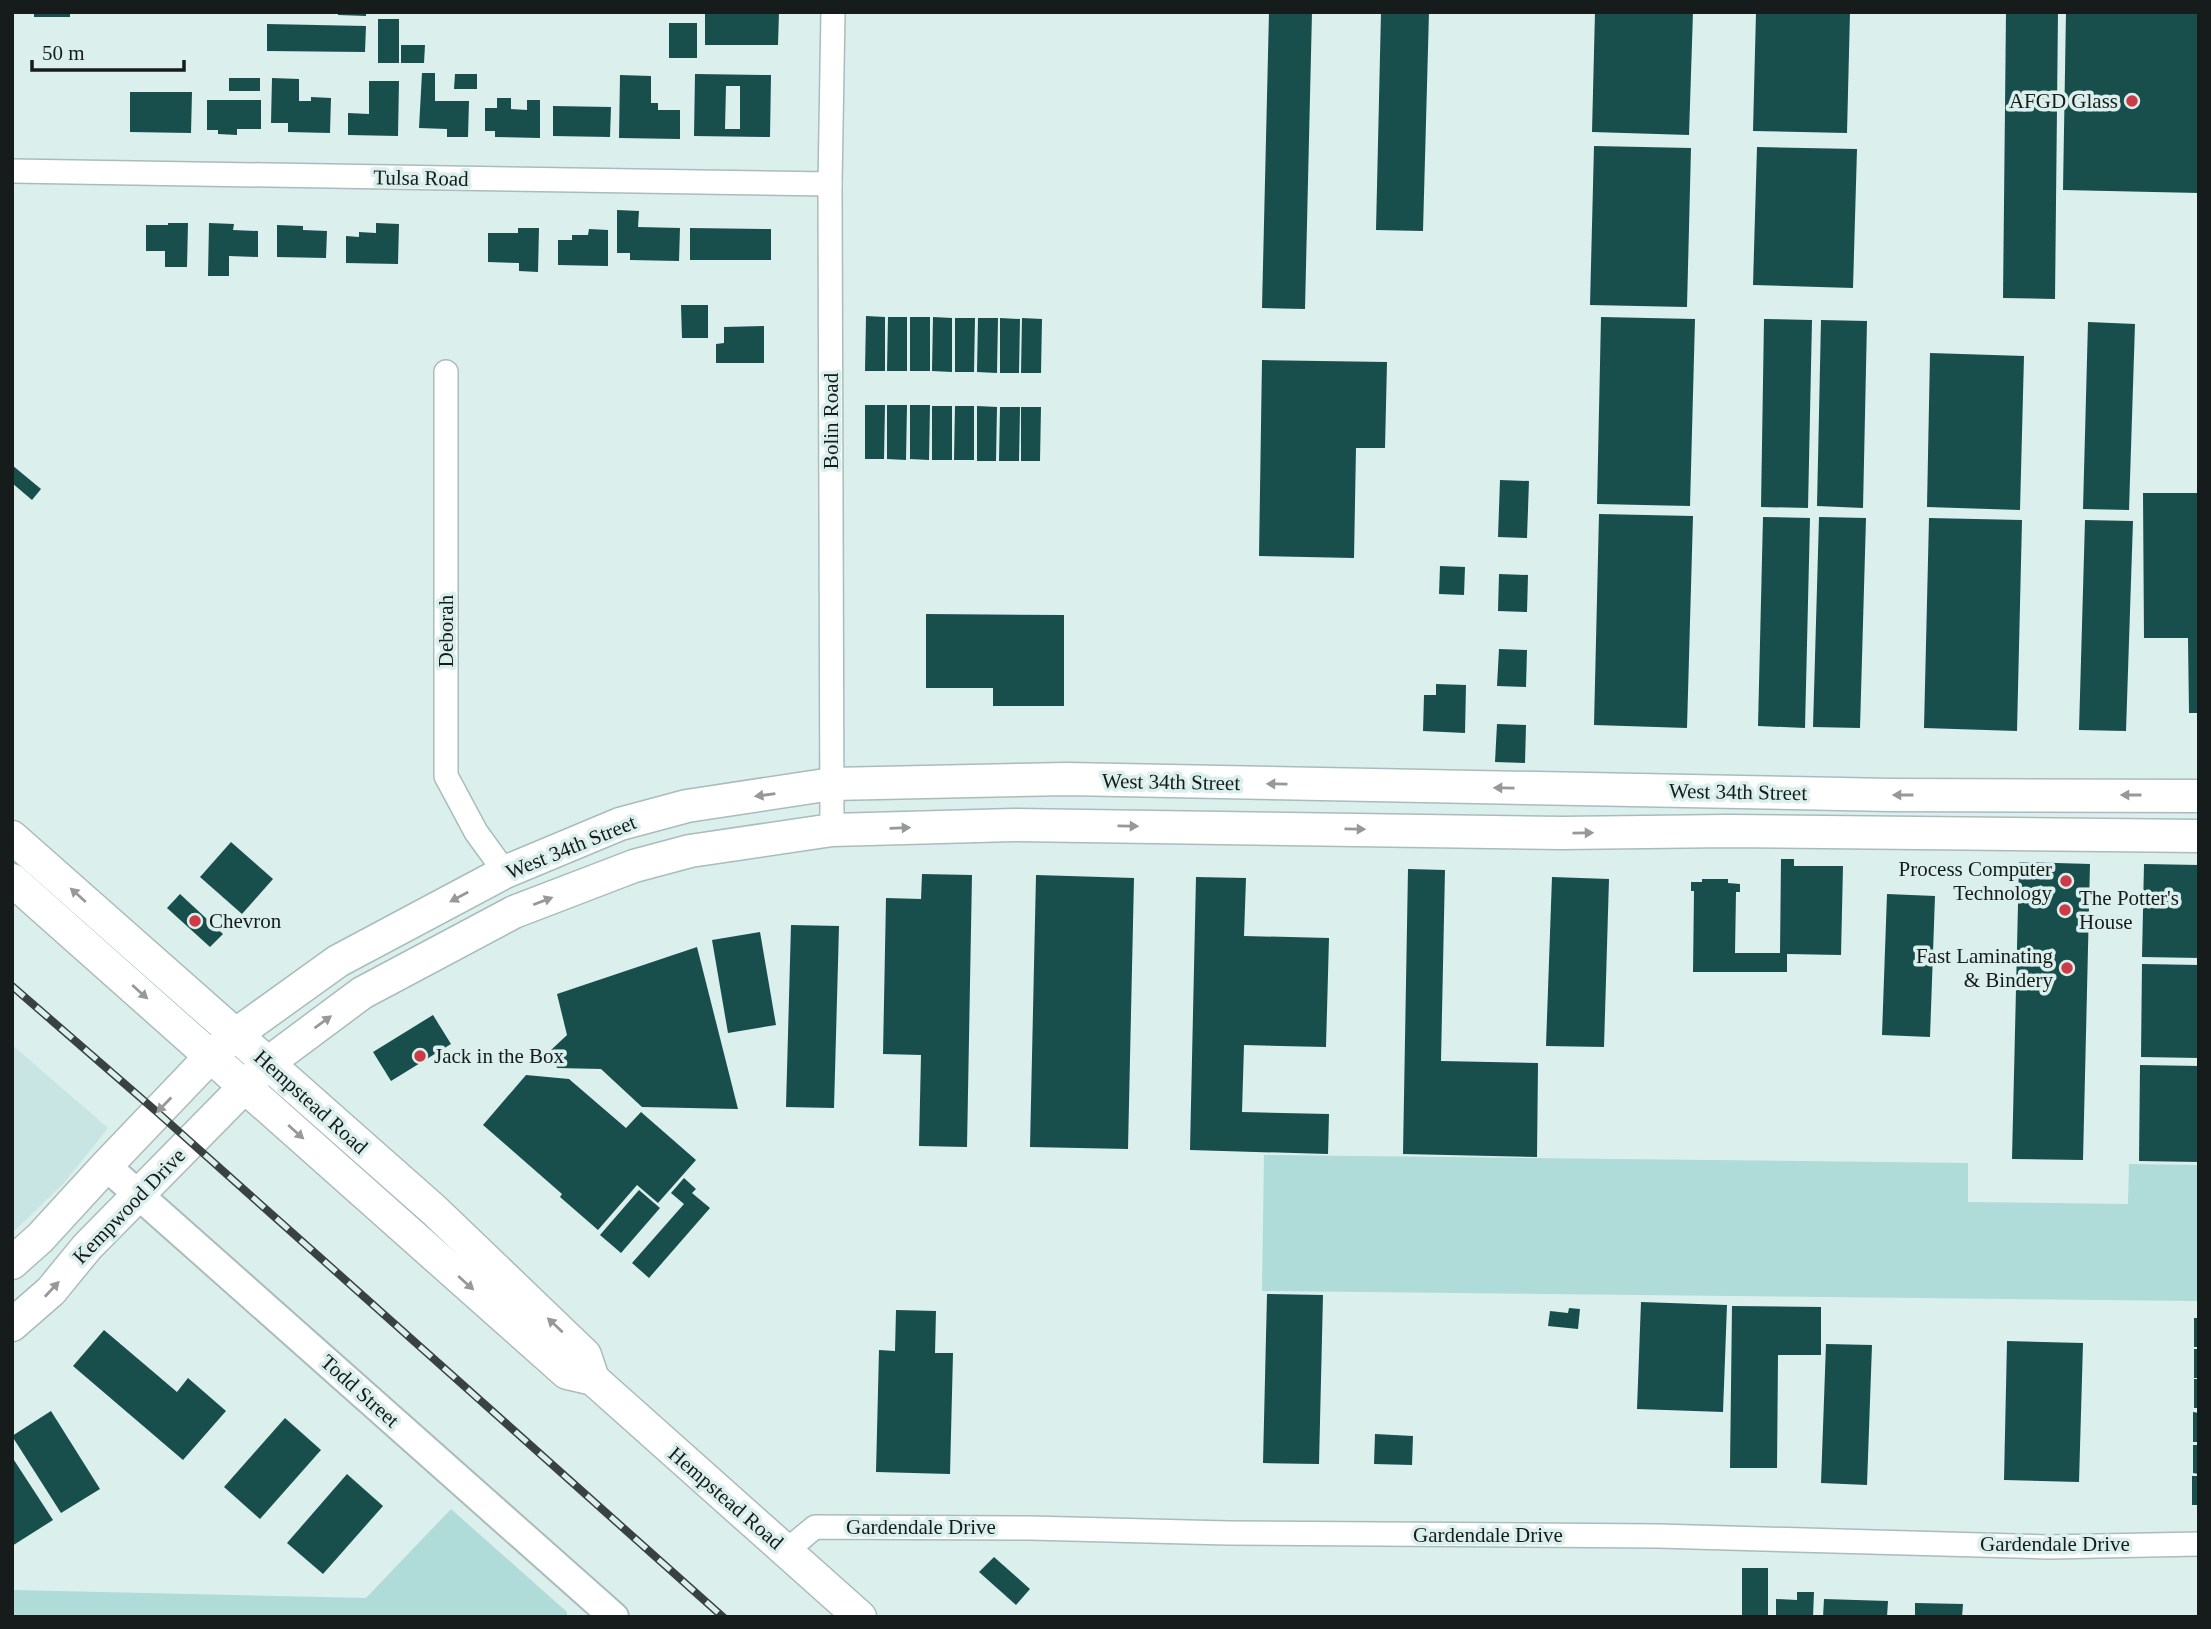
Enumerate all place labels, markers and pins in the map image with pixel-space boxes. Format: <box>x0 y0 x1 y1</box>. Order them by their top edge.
place label: AFGD Glass <box>2009 89 2118 113</box>
marker: AFGD Glass <box>2124 93 2140 109</box>
place label: Process Computer Technology <box>1899 857 2052 905</box>
marker: Process Computer Technology <box>2058 873 2074 889</box>
place label: The Potter's House <box>2079 886 2179 934</box>
marker: The Potter's House <box>2057 902 2073 918</box>
place label: Chevron <box>209 909 282 933</box>
marker: Chevron <box>187 913 203 929</box>
place label: Fast Laminating & Bindery <box>1916 944 2053 992</box>
marker: Fast Laminating & Bindery <box>2059 960 2075 976</box>
place label: Jack in the Box <box>434 1044 565 1068</box>
marker: Jack in the Box <box>412 1048 428 1064</box>

